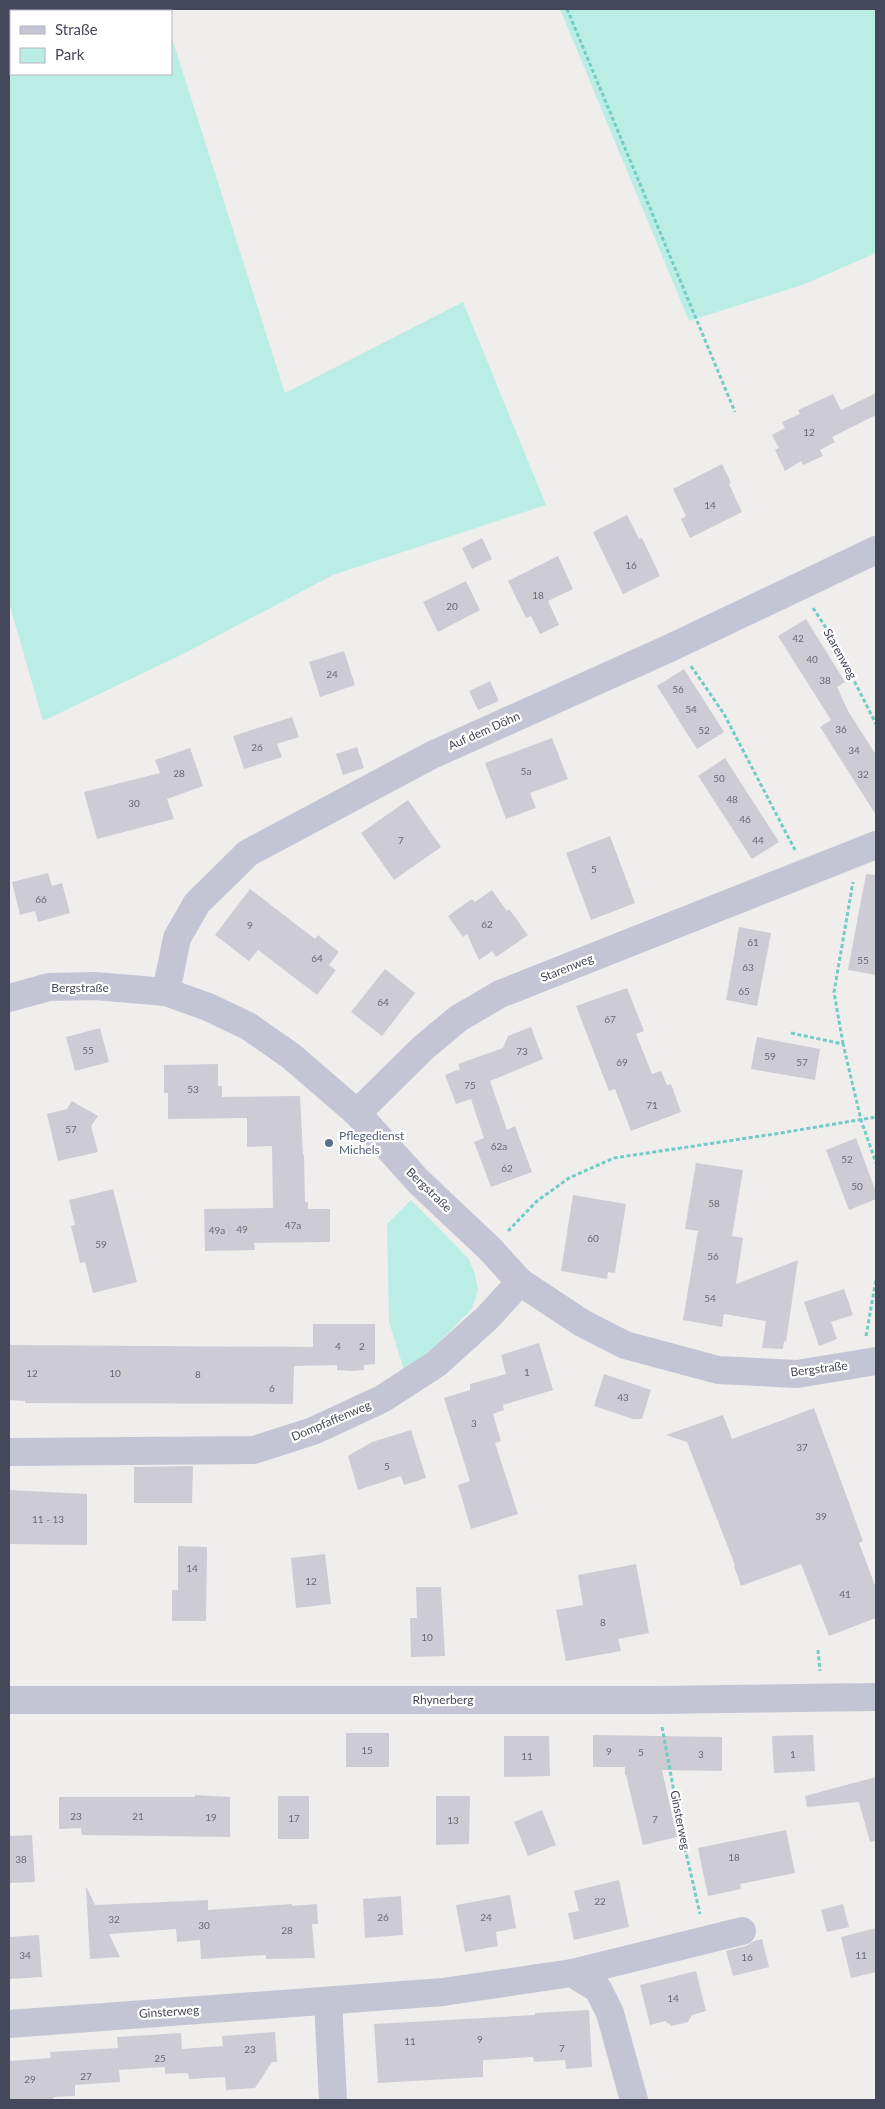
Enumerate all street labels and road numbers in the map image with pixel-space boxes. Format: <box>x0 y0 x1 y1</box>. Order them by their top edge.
street label: Starenweg <box>820 626 860 682</box>
street label: Auf dem Döhn <box>446 708 522 753</box>
street label: Starenweg <box>538 950 595 985</box>
street label: Bergstraße <box>51 980 109 995</box>
street label: Bergstraße <box>403 1164 455 1215</box>
street label: Bergstraße <box>789 1358 848 1379</box>
street label: Dompfaffenweg <box>289 1397 373 1444</box>
street label: Rhynerberg <box>412 1692 474 1707</box>
street label: Ginsterweg <box>667 1789 694 1851</box>
street label: Ginsterweg <box>138 2002 200 2021</box>

